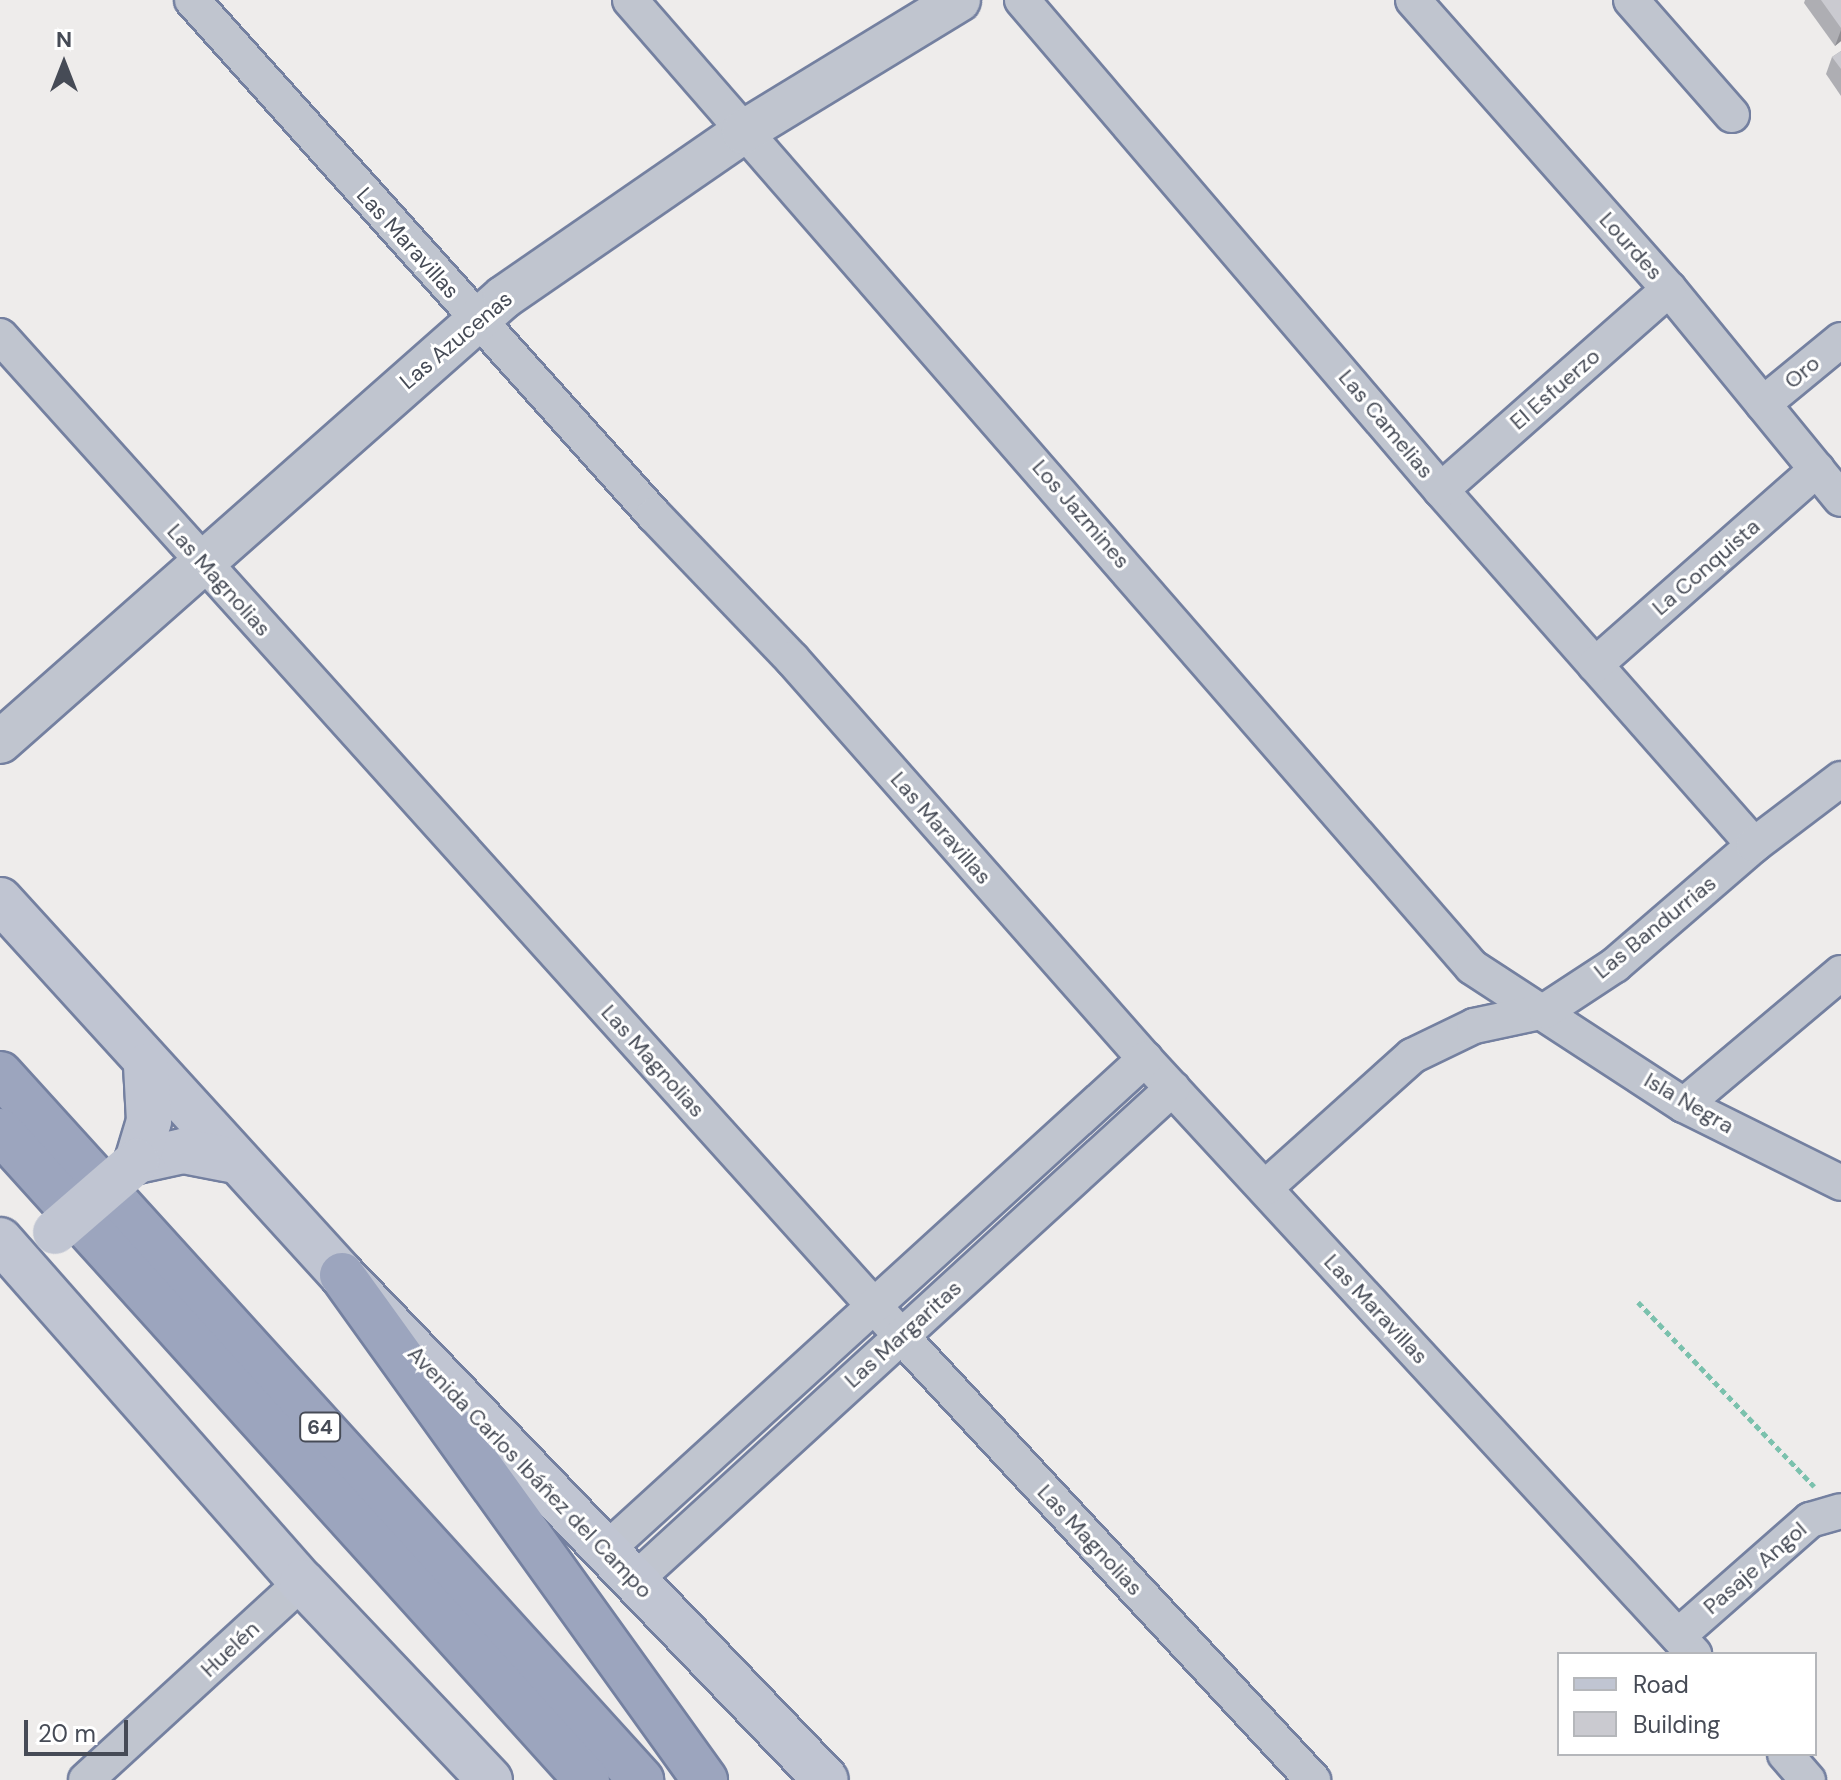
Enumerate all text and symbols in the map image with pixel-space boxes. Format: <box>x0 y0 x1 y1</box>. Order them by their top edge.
north arrow <box>24 24 104 104</box>
text: N <box>56 25 72 54</box>
street label: Las Maravillas <box>351 182 465 304</box>
street label: Lourdes <box>1594 207 1668 285</box>
street label: Las Azucenas <box>394 285 518 395</box>
street label: El Esfuerzo <box>1505 343 1605 435</box>
street label: Oro <box>1779 350 1825 394</box>
street label: Las Camelias <box>1333 364 1439 484</box>
street label: Los Jazmines <box>1027 454 1135 574</box>
street label: La Conquista <box>1647 513 1765 621</box>
street label: Las Magnolias <box>162 518 276 642</box>
street label: Las Maravillas <box>885 766 997 890</box>
street label: Las Bandurrias <box>1589 870 1721 984</box>
street label: Las Magnolias <box>596 999 710 1123</box>
street label: Isla Negra <box>1640 1067 1738 1139</box>
street label: Las Maravillas <box>1318 1249 1434 1369</box>
street label: Las Margaritas <box>839 1275 967 1393</box>
street label: Avenida Carlos Ibáñez del Campo <box>402 1340 658 1604</box>
road number: 64 <box>298 1411 342 1443</box>
street label: Las Magnolias <box>1032 1479 1148 1601</box>
street label: Pasaje Angol <box>1698 1516 1812 1620</box>
street label: Huelén <box>195 1615 265 1683</box>
legend <box>1557 1652 1817 1756</box>
text: Road <box>1633 1669 1689 1700</box>
scale bar <box>28 1704 132 1754</box>
text: Building <box>1633 1709 1720 1740</box>
text: 20 m <box>38 1718 96 1749</box>

